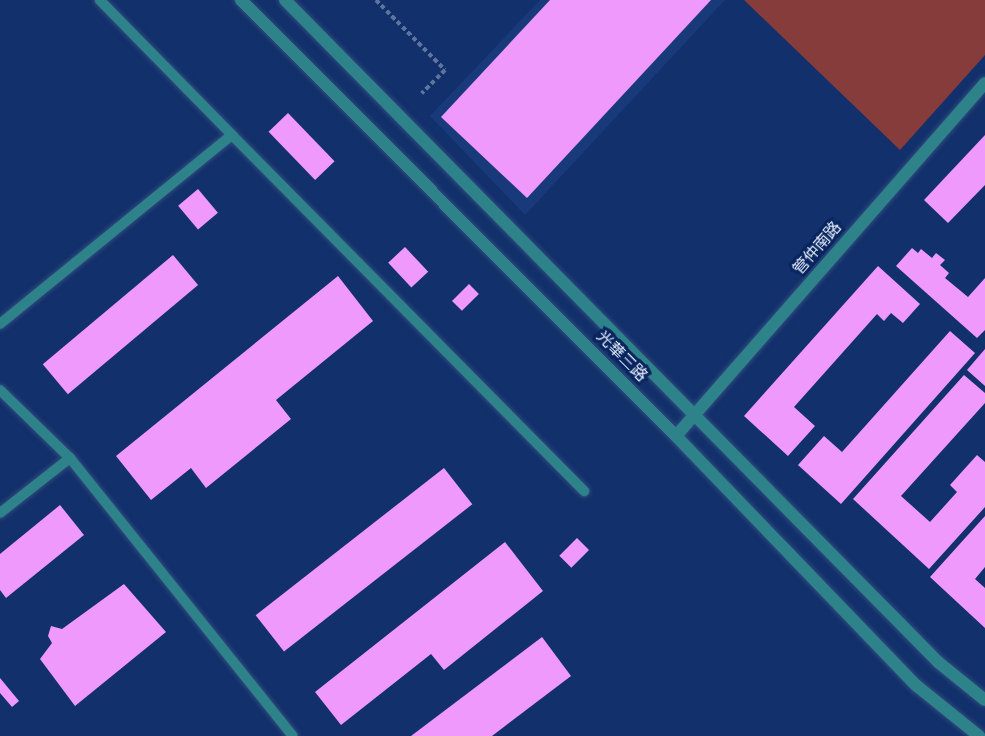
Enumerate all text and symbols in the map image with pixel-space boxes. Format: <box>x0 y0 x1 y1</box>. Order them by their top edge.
street label: 管仲南路 <box>790 219 846 279</box>
street label: 光華三路 <box>592 328 650 386</box>

